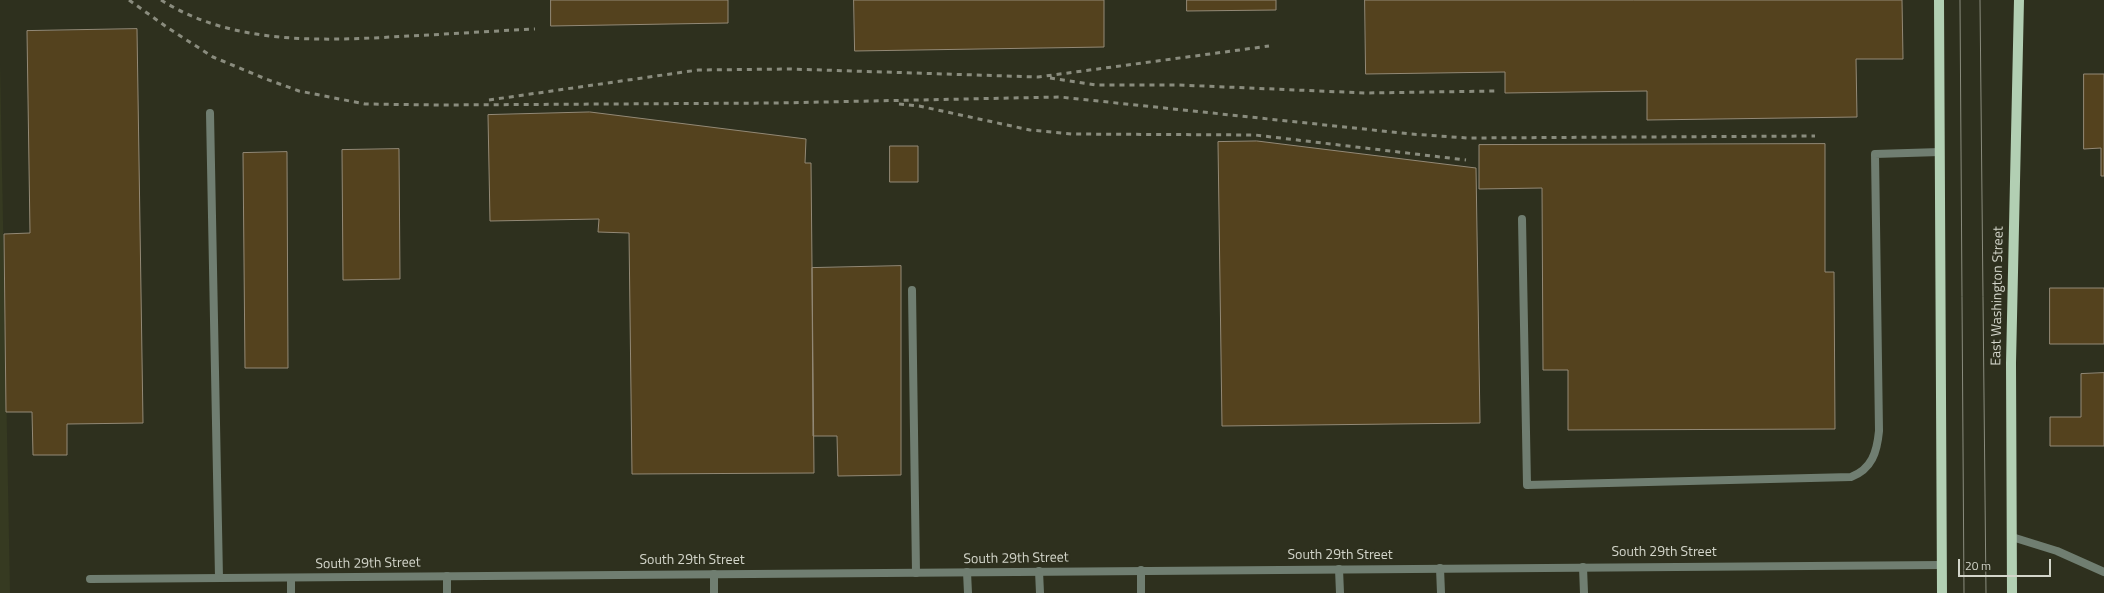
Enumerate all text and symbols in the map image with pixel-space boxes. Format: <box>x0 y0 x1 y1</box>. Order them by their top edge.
street label: East Washington Street <box>1988 226 2008 366</box>
street label: South 29th Street <box>1611 545 1717 561</box>
street label: South 29th Street <box>1287 548 1393 564</box>
street label: South 29th Street <box>963 550 1069 568</box>
scale bar <box>1960 551 2053 577</box>
street label: South 29th Street <box>639 553 745 569</box>
street label: South 29th Street <box>315 555 421 573</box>
text: 20 m <box>1965 556 1991 575</box>

